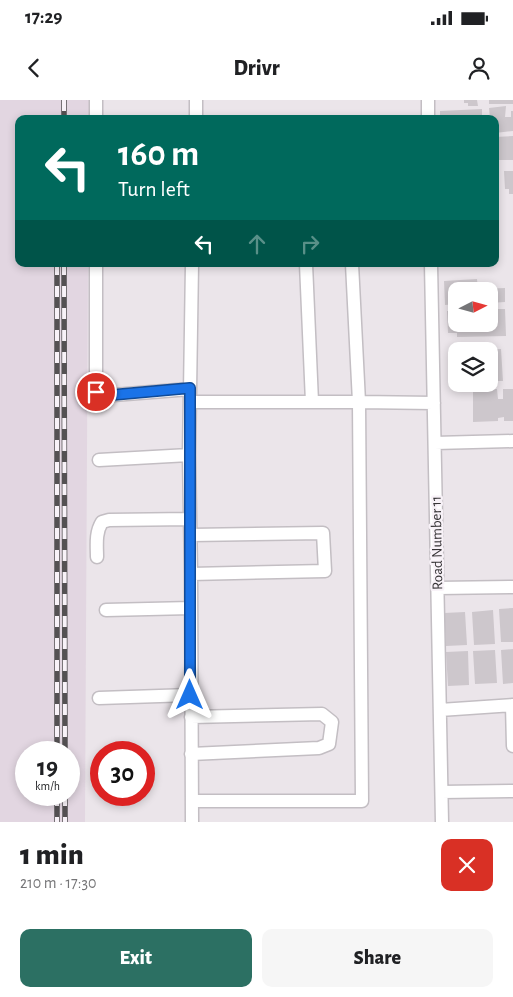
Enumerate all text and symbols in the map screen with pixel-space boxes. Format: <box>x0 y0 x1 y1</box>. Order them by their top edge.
text: 17:29 <box>25 8 63 27</box>
icon: back <box>20 54 48 82</box>
icon: person <box>465 54 493 82</box>
text: Drivr <box>233 57 280 79</box>
icon: left <box>35 135 100 200</box>
text: 160 m <box>118 137 199 172</box>
text: Turn left <box>118 178 190 200</box>
icon: left <box>190 230 218 258</box>
icon: ahead <box>243 230 271 258</box>
icon: right <box>296 230 324 258</box>
north arrow <box>448 282 498 332</box>
map controls <box>448 282 498 392</box>
button: layers <box>448 342 498 392</box>
pin <box>75 371 117 413</box>
icon: arrive <box>82 378 110 406</box>
street label: Road Number 11 <box>429 496 445 590</box>
position arrow <box>163 668 215 720</box>
speed limit sign: 30 <box>90 741 155 806</box>
text: 19 <box>37 755 58 780</box>
text: km/h <box>35 780 60 792</box>
button: close <box>441 839 493 891</box>
text: 1 min <box>20 840 84 870</box>
text: 210 m · 17:30 <box>20 875 97 891</box>
button: Exit <box>20 929 252 987</box>
button: Share <box>262 929 493 987</box>

